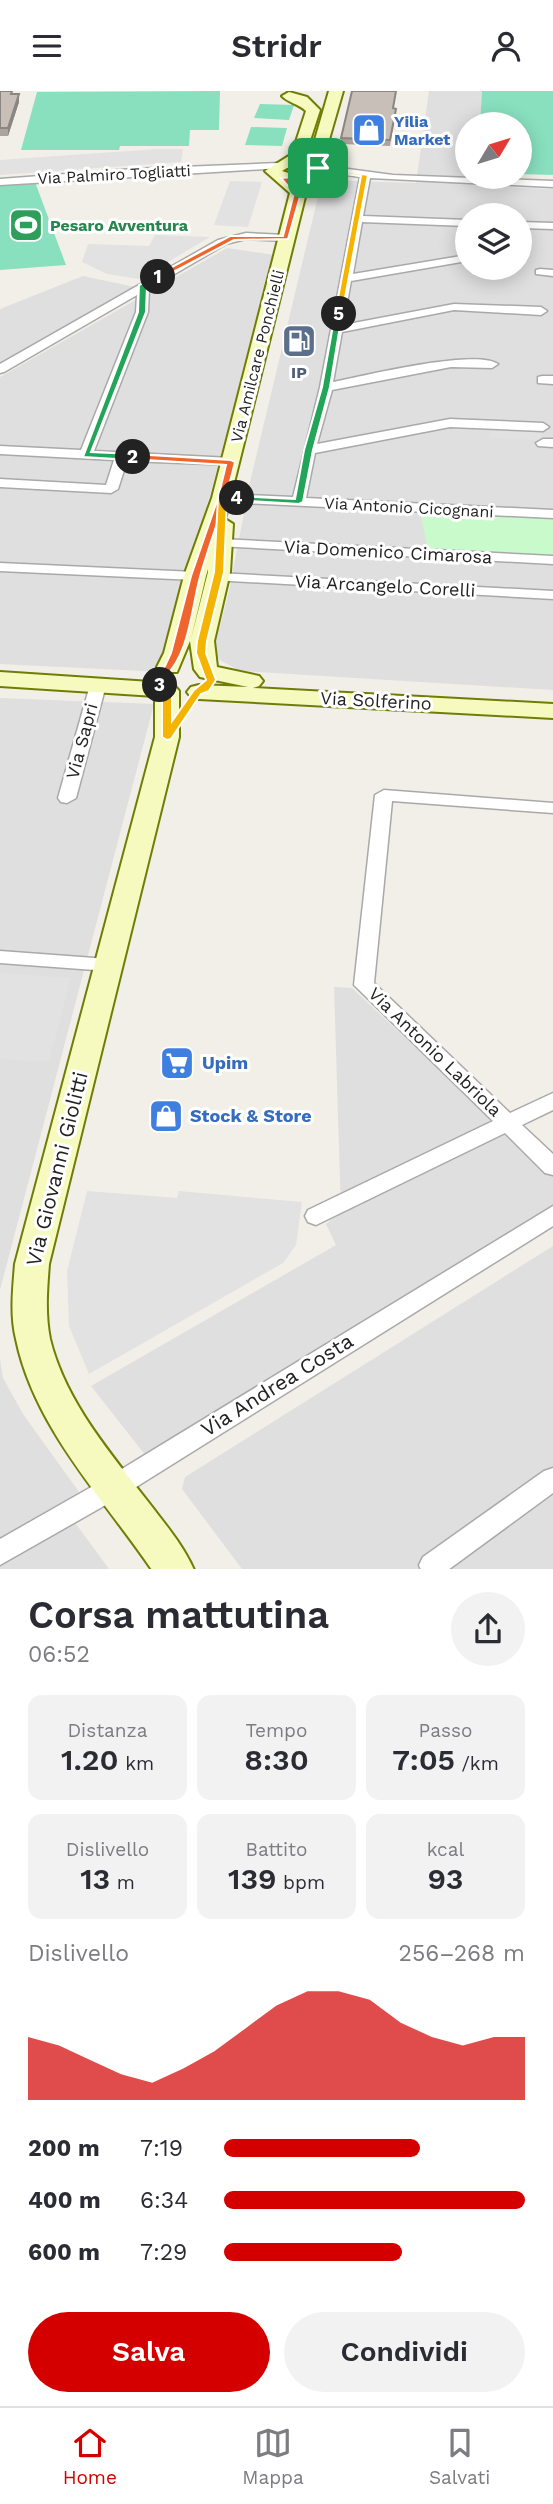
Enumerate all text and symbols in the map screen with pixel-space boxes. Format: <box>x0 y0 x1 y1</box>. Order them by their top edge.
icon: menu <box>28 27 66 65</box>
text: Stridr <box>231 27 322 65</box>
icon: person <box>487 27 525 65</box>
shop icon: Yilia Market <box>350 111 388 149</box>
place label: Yilia Market <box>394 112 450 149</box>
north arrow <box>455 112 532 189</box>
map controls <box>455 112 532 280</box>
pin <box>288 138 348 198</box>
icon: arrive <box>299 149 337 187</box>
street label: Via Palmiro Togliatti <box>37 161 191 188</box>
button: layers <box>455 203 532 280</box>
sports icon: Pesaro Avventura <box>7 206 45 244</box>
place label: Pesaro Avventura <box>50 216 189 235</box>
pin: 1 <box>140 259 176 295</box>
text: 1 <box>153 265 162 288</box>
street label: Via Amilcare Ponchielli <box>227 268 288 445</box>
pin: 5 <box>322 297 356 332</box>
text: 5 <box>333 302 344 325</box>
fuel station icon: IP <box>280 322 318 360</box>
place label: IP <box>291 363 307 382</box>
pin: 2 <box>116 439 150 475</box>
text: 2 <box>127 445 138 468</box>
pin: 4 <box>219 481 254 515</box>
text: 4 <box>230 486 243 509</box>
street label: Via Antonio Cicognani <box>324 494 494 521</box>
street label: Via Domenico Cimarosa <box>283 536 493 567</box>
street label: Via Arcangelo Corelli <box>294 570 476 601</box>
pin: 3 <box>142 667 178 703</box>
text: 3 <box>154 673 165 696</box>
street label: Via Solferino <box>320 687 432 714</box>
street label: Via Sapri <box>61 701 102 781</box>
street label: Via Antonio Labriola <box>365 983 506 1121</box>
supermarket icon: Upim <box>158 1044 196 1082</box>
place label: Upim <box>202 1052 248 1073</box>
street label: Via Giovanni Giolitti <box>20 1069 93 1269</box>
shop icon: Stock & Store <box>147 1097 185 1135</box>
place label: Stock & Store <box>190 1105 312 1126</box>
street label: Via Andrea Costa <box>196 1328 357 1441</box>
button: share <box>451 1592 525 1666</box>
text: Corsa mattutina <box>28 1593 329 1637</box>
text: 06:52 <box>28 1641 90 1668</box>
text: Distanza <box>67 1719 148 1742</box>
text: Tempo <box>246 1719 307 1742</box>
text: Passo <box>419 1719 472 1742</box>
text: 1.20 <box>61 1742 119 1777</box>
text: 8:30 <box>244 1742 309 1777</box>
text: 7:05 <box>392 1742 455 1777</box>
text: km <box>119 1752 154 1775</box>
text: /km <box>455 1752 499 1775</box>
text: Dislivello <box>66 1838 149 1861</box>
text: Battito <box>246 1838 307 1861</box>
text: kcal <box>427 1838 464 1861</box>
text: 13 <box>80 1861 110 1896</box>
text: 139 <box>228 1861 277 1896</box>
text: 93 <box>428 1861 463 1896</box>
text: m <box>110 1871 135 1894</box>
text: bpm <box>277 1871 325 1894</box>
text: Dislivello <box>28 1940 129 1967</box>
text: 256–268 m <box>399 1940 525 1967</box>
text: 200 m <box>28 2135 100 2162</box>
text: 7:19 <box>140 2135 183 2162</box>
text: 400 m <box>28 2187 101 2214</box>
text: 6:34 <box>140 2187 188 2214</box>
text: 600 m <box>28 2239 100 2266</box>
text: 7:29 <box>140 2239 187 2266</box>
button: Salva <box>28 2312 270 2392</box>
button: Condividi <box>284 2312 525 2392</box>
tab: Home <box>63 2424 117 2489</box>
tab: Mappa <box>242 2424 304 2489</box>
tab: Salvati <box>429 2424 490 2489</box>

